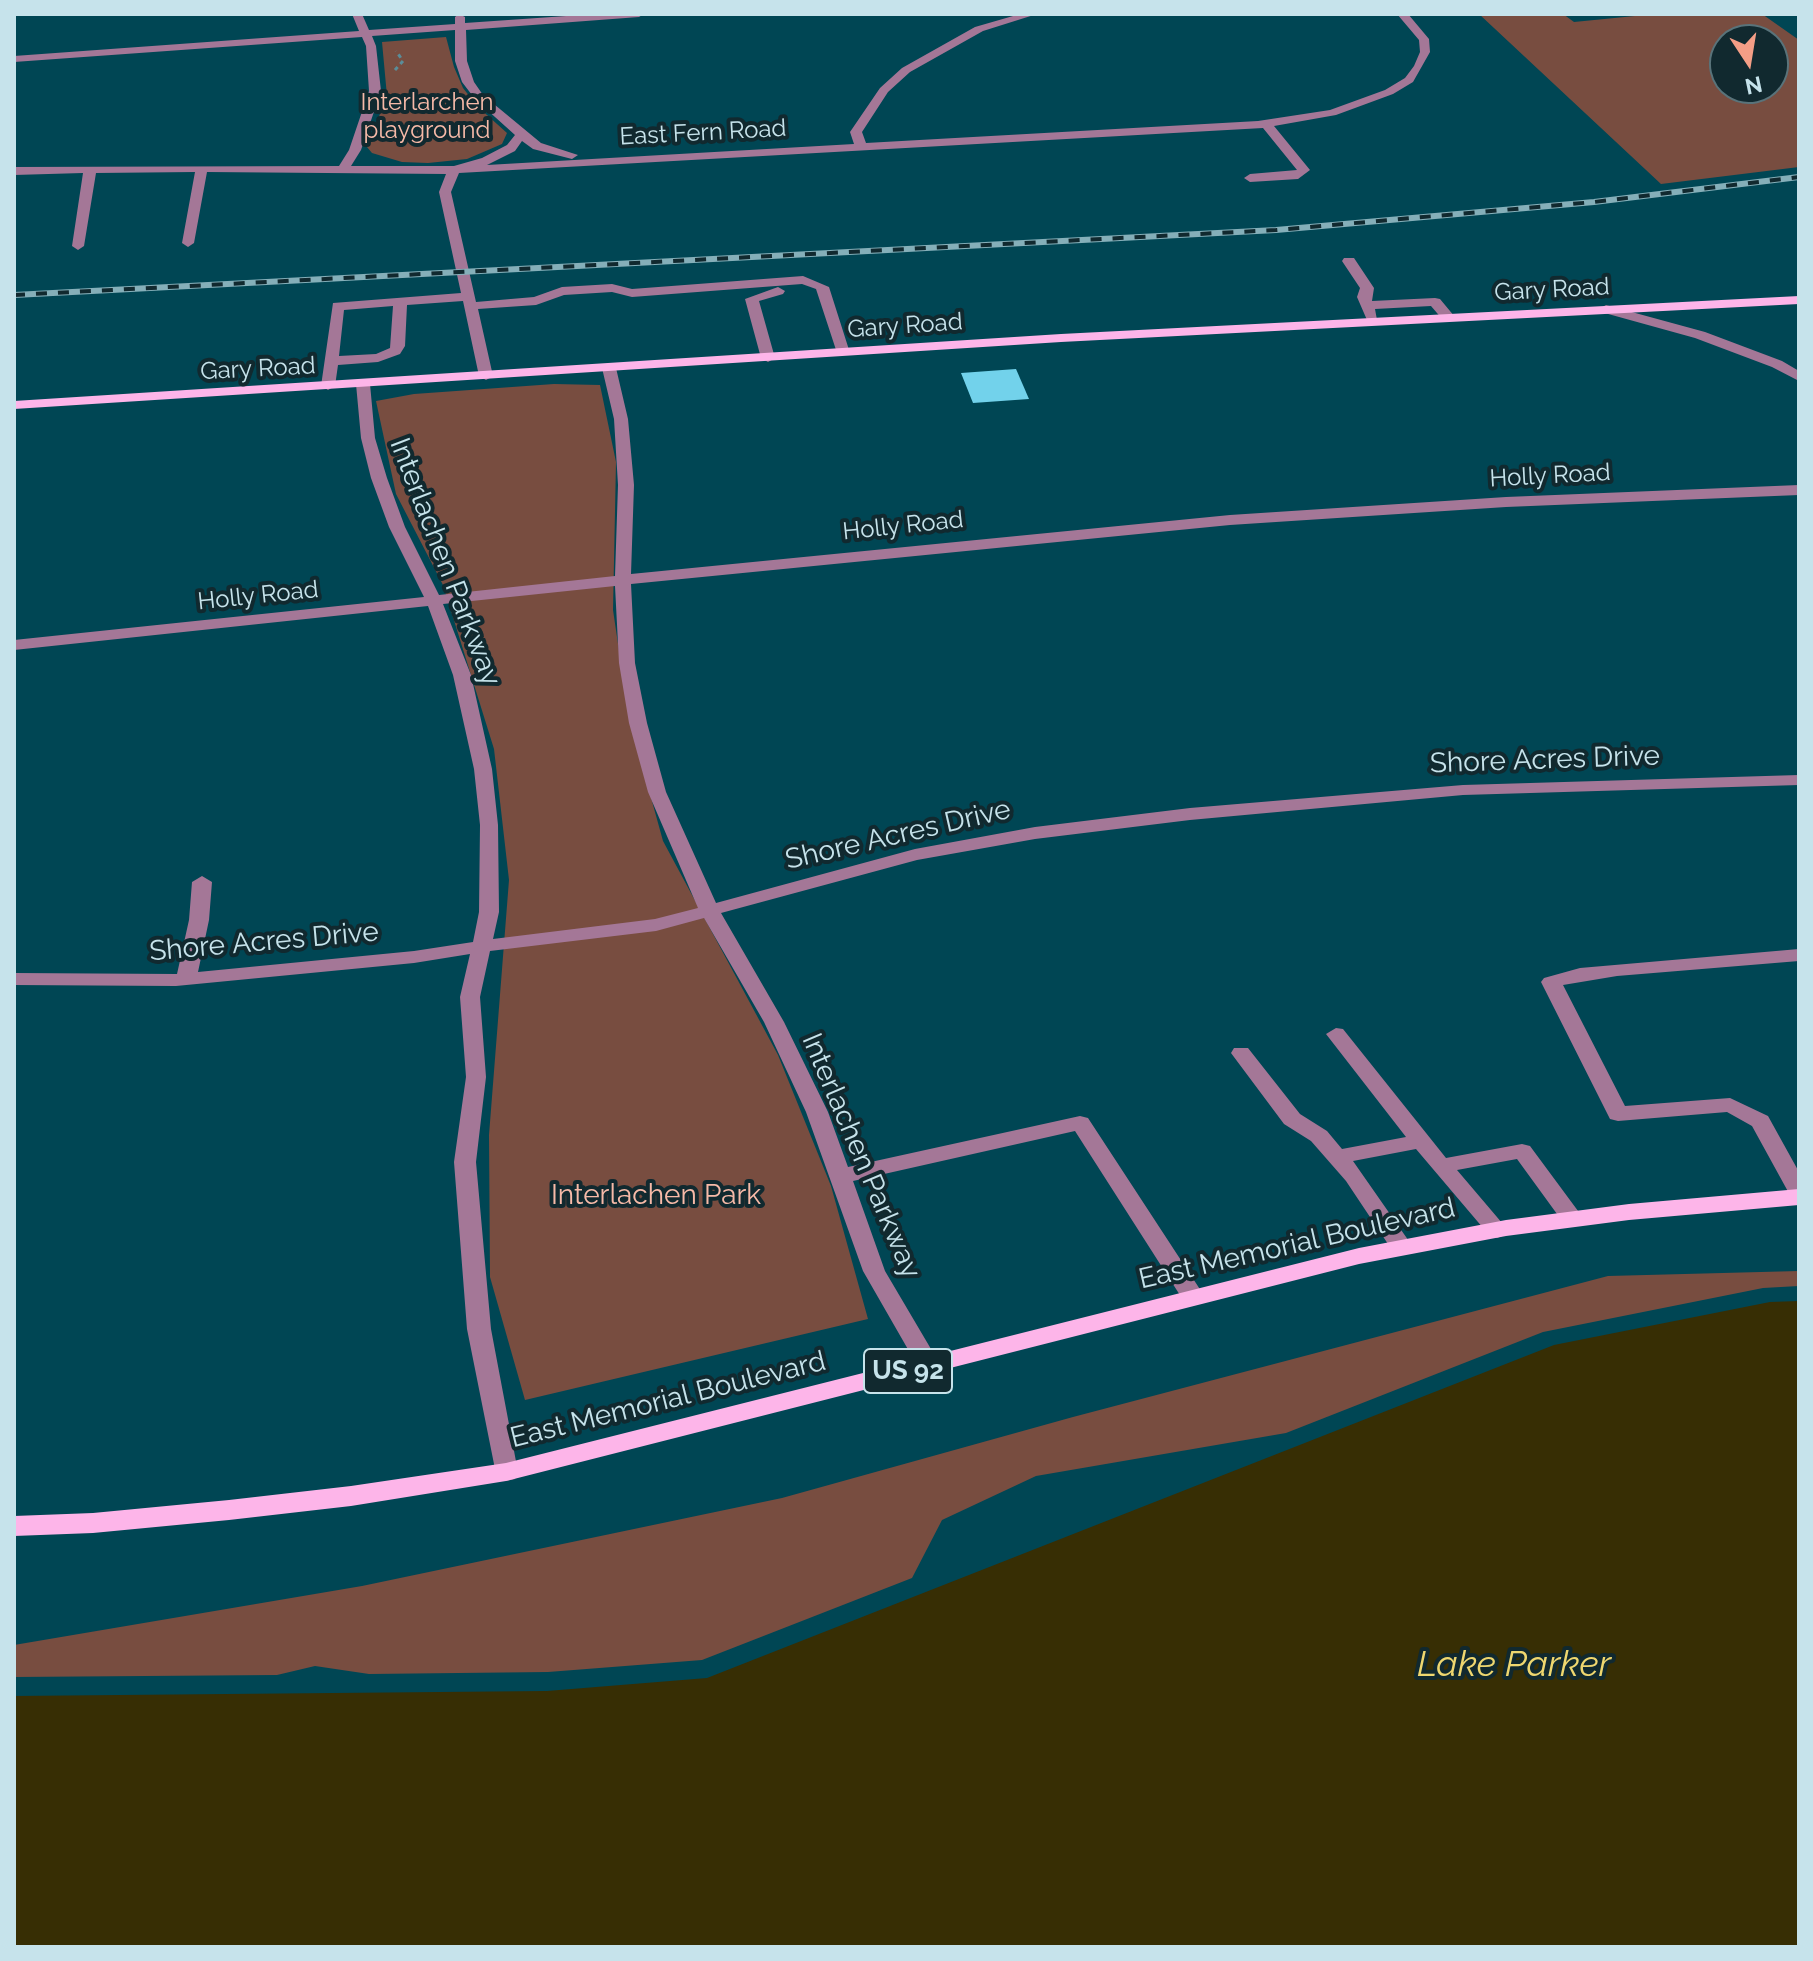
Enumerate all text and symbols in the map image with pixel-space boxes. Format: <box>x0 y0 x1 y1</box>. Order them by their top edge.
north arrow <box>1709 24 1789 104</box>
text: N <box>1743 71 1764 100</box>
park label: Interlarchen playground <box>360 89 494 145</box>
street label: East Fern Road <box>619 114 787 152</box>
street label: Gary Road <box>1494 273 1610 307</box>
street label: Gary Road <box>846 308 964 344</box>
street label: Gary Road <box>200 352 316 386</box>
street label: Interlachen Parkway <box>382 433 508 691</box>
street label: Holly Road <box>1489 458 1611 494</box>
street label: Holly Road <box>841 505 965 547</box>
street label: Holly Road <box>196 575 320 617</box>
street label: Shore Acres Drive <box>1429 739 1661 781</box>
street label: Shore Acres Drive <box>782 793 1014 877</box>
street label: Shore Acres Drive <box>148 915 380 969</box>
street label: Interlachen Parkway <box>794 1029 928 1283</box>
park label: Interlachen Park <box>551 1179 761 1213</box>
street label: East Memorial Boulevard <box>1136 1191 1458 1297</box>
street label: East Memorial Boulevard <box>507 1345 829 1455</box>
road number: US 92 <box>864 1349 952 1393</box>
water label: Lake Parker <box>1417 1643 1611 1687</box>

